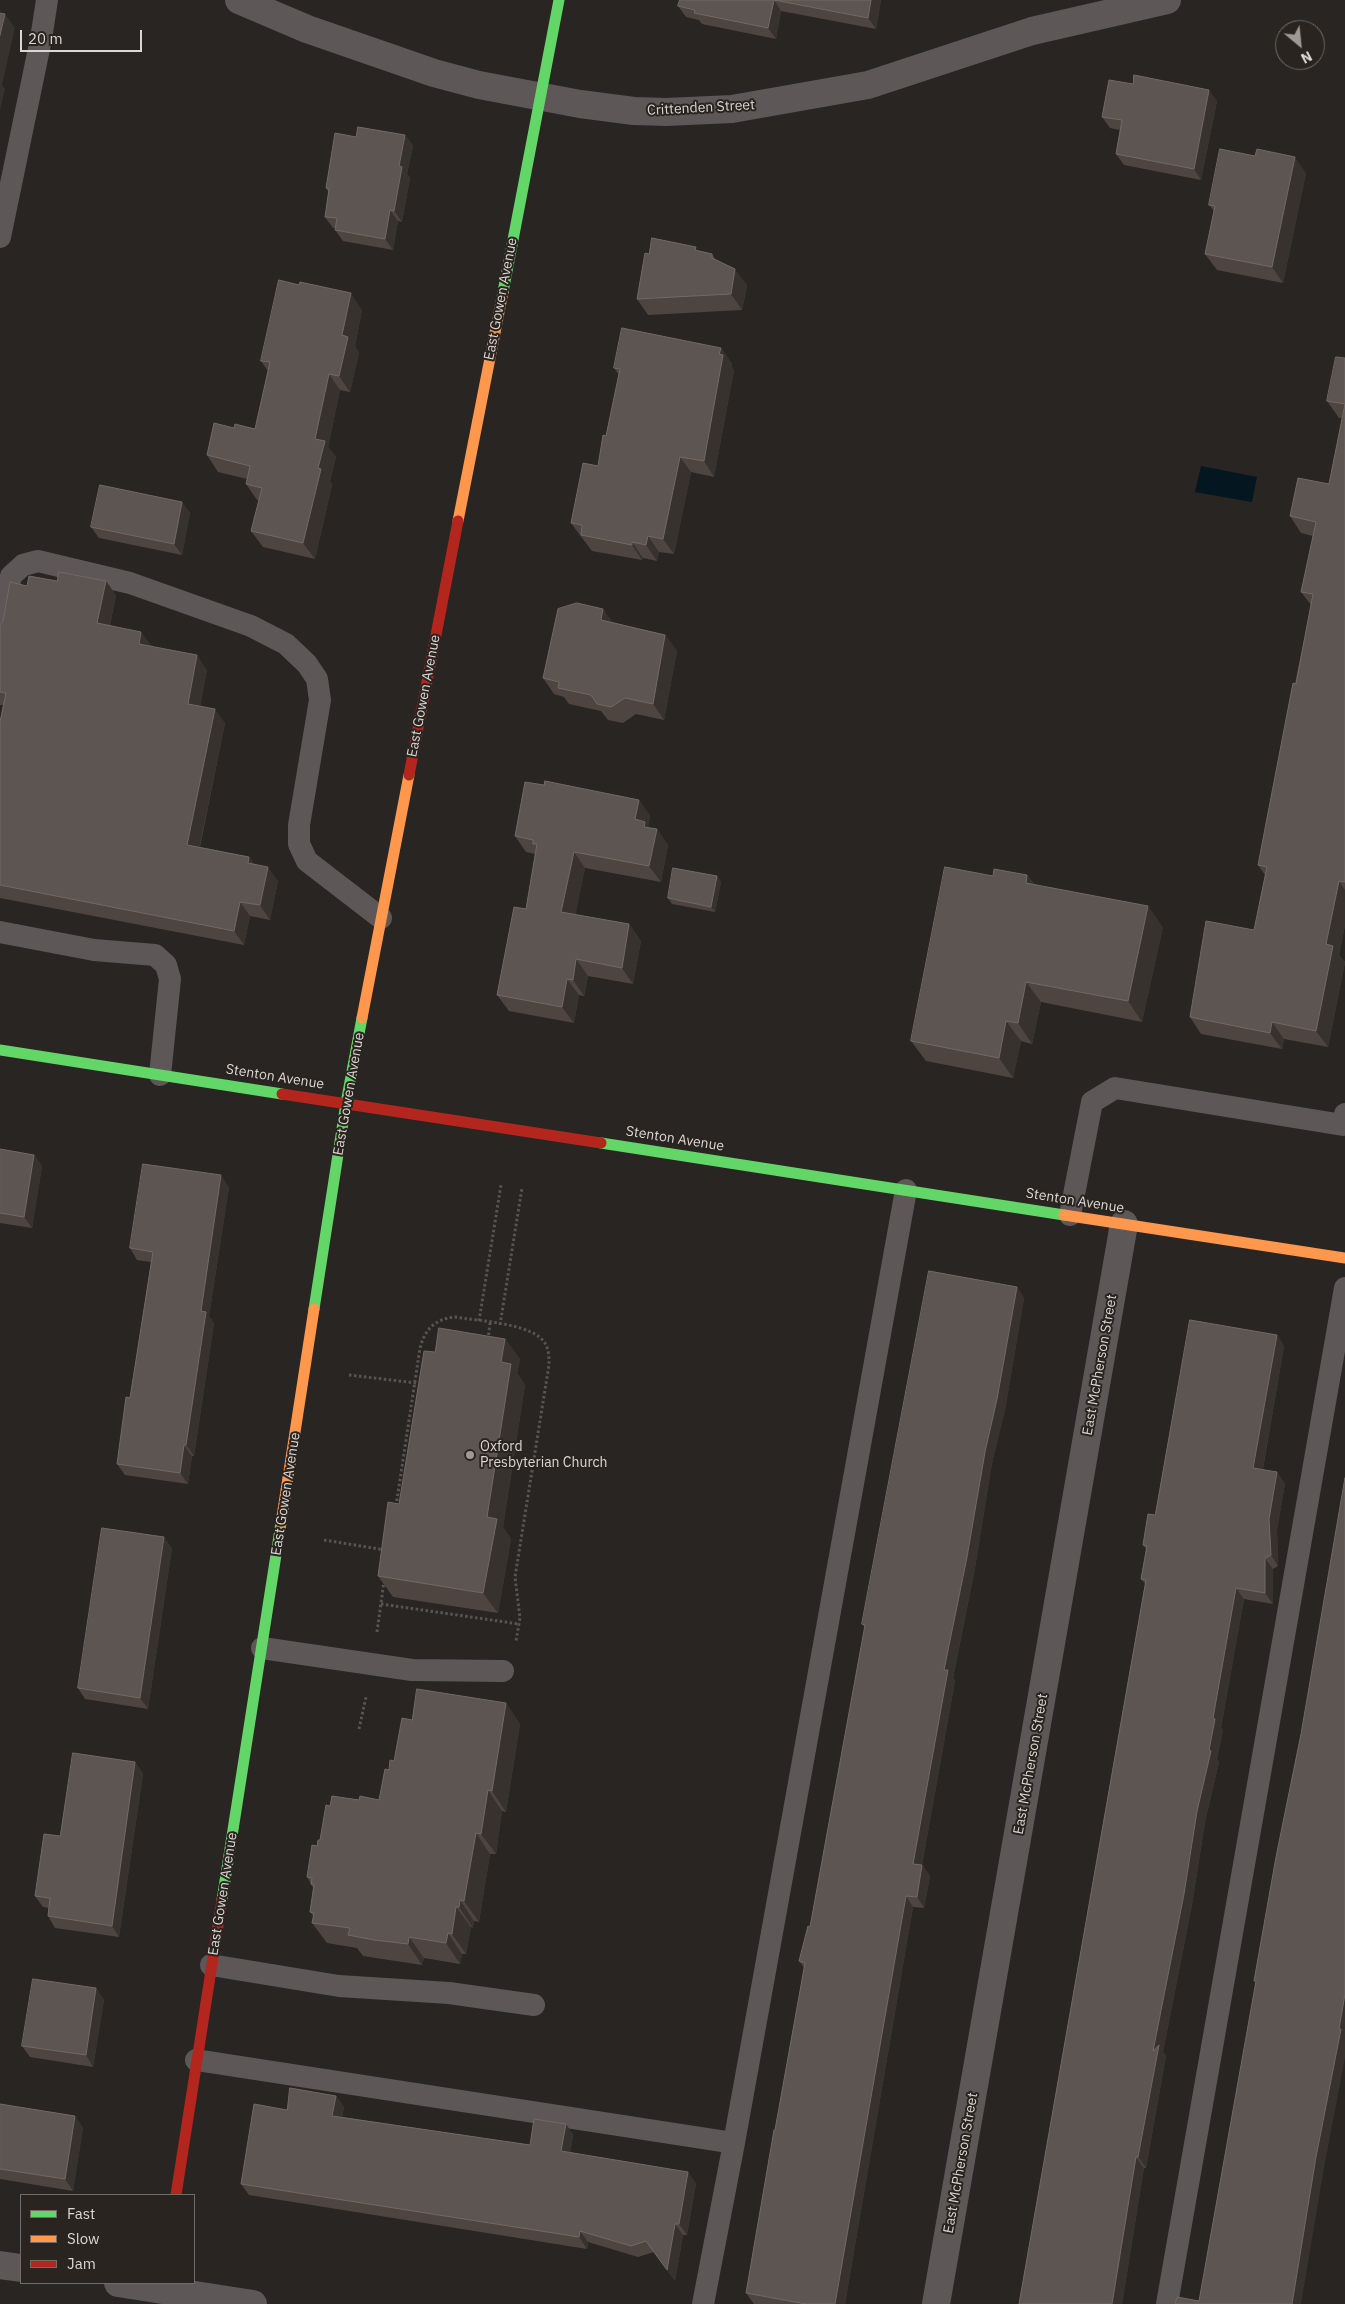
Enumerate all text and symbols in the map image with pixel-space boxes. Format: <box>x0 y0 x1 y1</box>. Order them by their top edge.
scale bar <box>22 20 145 52</box>
north arrow <box>1275 20 1325 70</box>
text: 20 m <box>28 29 63 48</box>
text: N <box>1298 47 1315 68</box>
street label: Crittenden Street <box>647 97 755 119</box>
street label: East Gowen Avenue <box>481 236 521 362</box>
street label: East Gowen Avenue <box>404 633 444 759</box>
street label: East Gowen Avenue <box>330 1031 368 1157</box>
street label: Stenton Avenue <box>225 1061 325 1093</box>
street label: Stenton Avenue <box>625 1123 725 1155</box>
street label: Stenton Avenue <box>1025 1185 1125 1217</box>
street label: East McPherson Street <box>1079 1293 1121 1437</box>
street label: East Gowen Avenue <box>268 1431 304 1557</box>
place label: Oxford Presbyterian Church <box>480 1439 608 1471</box>
marker: Oxford Presbyterian Church <box>464 1449 476 1461</box>
street label: East McPherson Street <box>1010 1692 1052 1836</box>
street label: East Gowen Avenue <box>205 1831 241 1957</box>
street label: East McPherson Street <box>940 2091 982 2235</box>
legend <box>20 2194 195 2284</box>
text: Fast <box>67 2204 95 2223</box>
text: Slow <box>67 2229 100 2248</box>
text: Jam <box>67 2254 96 2273</box>

